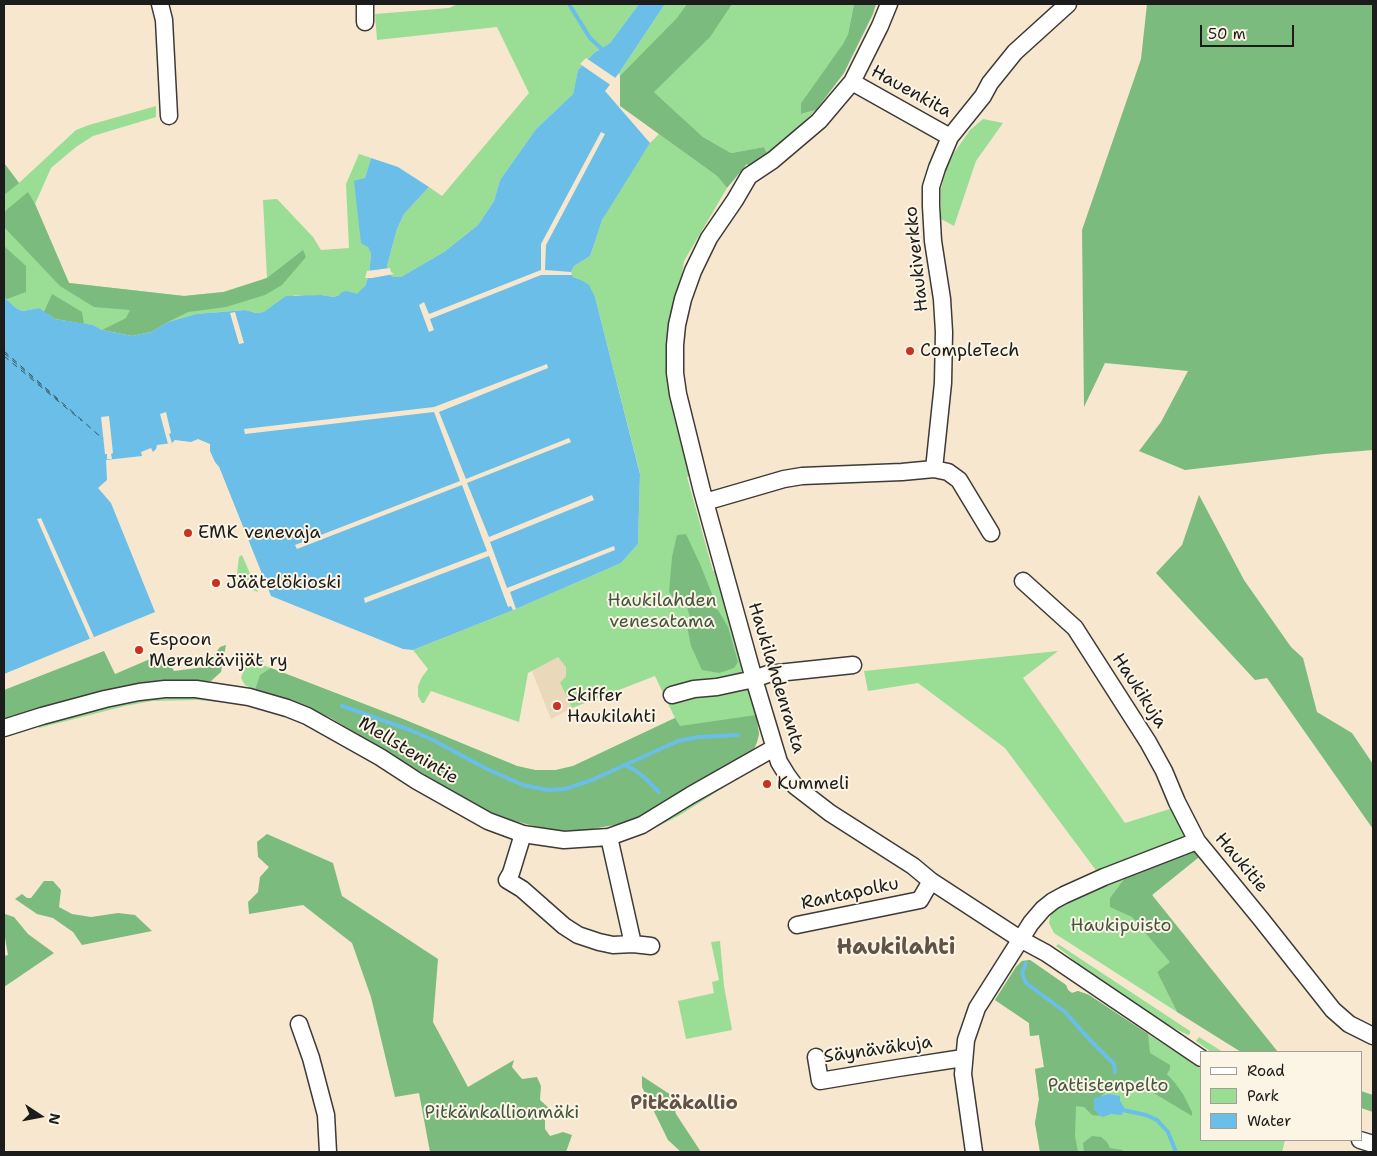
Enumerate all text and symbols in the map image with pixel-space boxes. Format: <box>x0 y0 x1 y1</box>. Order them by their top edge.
scale bar <box>1202 15 1296 47</box>
text: 50 m <box>1208 24 1246 44</box>
street label: Hauenkita <box>867 61 955 123</box>
street label: Haukiverkko <box>901 205 933 313</box>
place label: CompleTech <box>920 340 1020 362</box>
marker: CompleTech <box>904 345 916 357</box>
place label: EMK venevaja <box>198 522 321 544</box>
marker: EMK venevaja <box>182 527 194 539</box>
place label: Jäätelökioski <box>226 572 341 594</box>
marker: Jäätelökioski <box>210 577 222 589</box>
park label: Haukilahden venesatama <box>608 590 716 632</box>
street label: Haukilahdenranta <box>743 600 809 756</box>
place label: Espoon Merenkävijät ry <box>149 629 288 672</box>
marker: Espoon Merenkävijät ry <box>133 644 145 656</box>
street label: Haukikuja <box>1107 649 1171 733</box>
place label: Skiffer Haukilahti <box>567 685 656 728</box>
marker: Skiffer Haukilahti <box>551 700 563 712</box>
street label: Mellstenintie <box>354 713 462 789</box>
place label: Kummeli <box>777 773 849 795</box>
marker: Kummeli <box>761 778 773 790</box>
street label: Haukitie <box>1210 829 1272 897</box>
street label: Rantapolku <box>799 873 901 915</box>
park label: Haukipuisto <box>1071 915 1171 937</box>
district label: Haukilahti <box>837 935 955 961</box>
street label: Säynäväkuja <box>822 1032 934 1068</box>
legend <box>1200 1051 1362 1141</box>
text: Road <box>1247 1061 1285 1081</box>
park label: Pattistenpelto <box>1048 1075 1168 1097</box>
text: Park <box>1247 1086 1279 1106</box>
north arrow <box>15 1091 65 1141</box>
district label: Pitkäkallio <box>630 1093 738 1115</box>
park label: Pitkänkallionmäki <box>425 1102 579 1124</box>
text: Water <box>1247 1111 1291 1131</box>
text: N <box>45 1112 65 1126</box>

